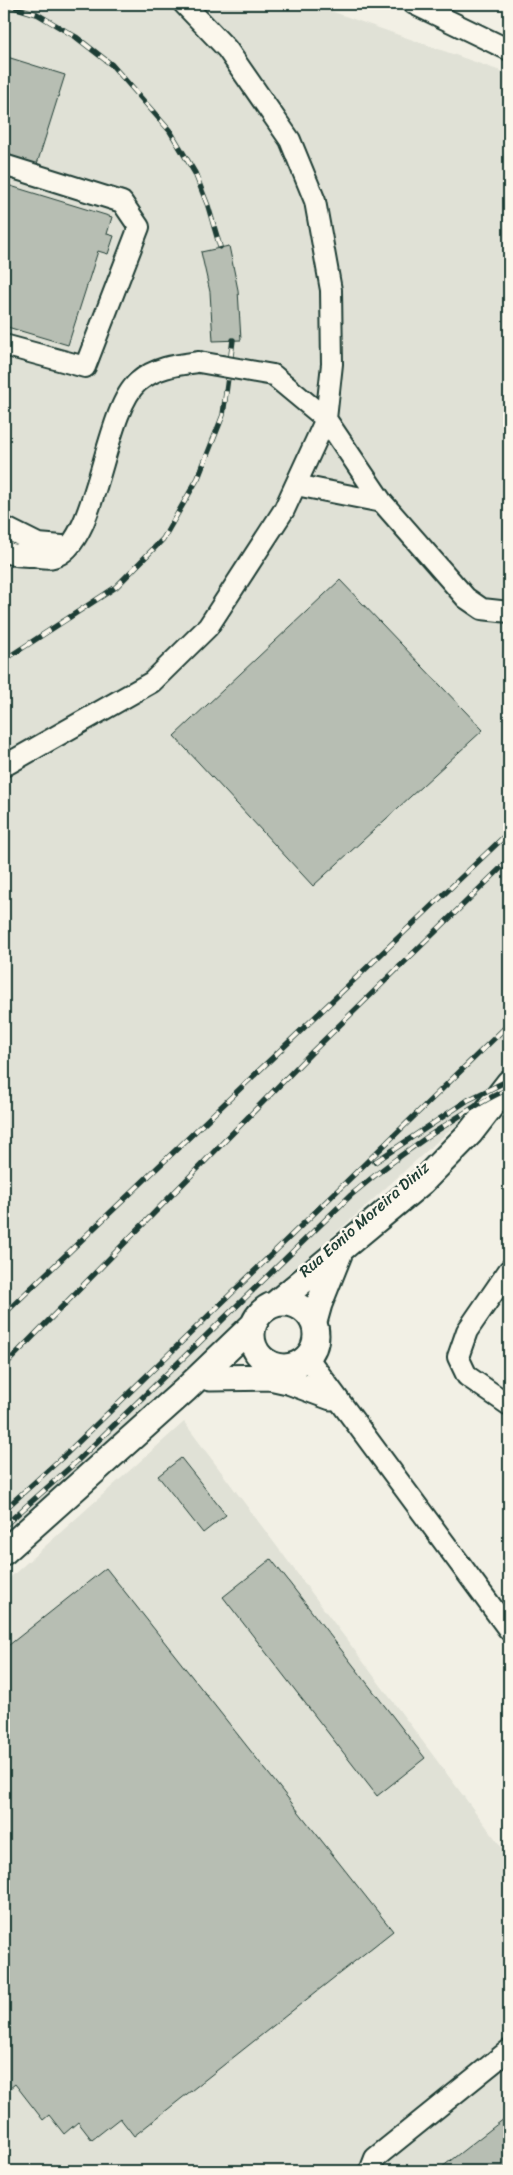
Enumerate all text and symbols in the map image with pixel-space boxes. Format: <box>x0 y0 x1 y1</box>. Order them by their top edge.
street label: Rua Eonio Moreira Diniz <box>292 1153 437 1284</box>

